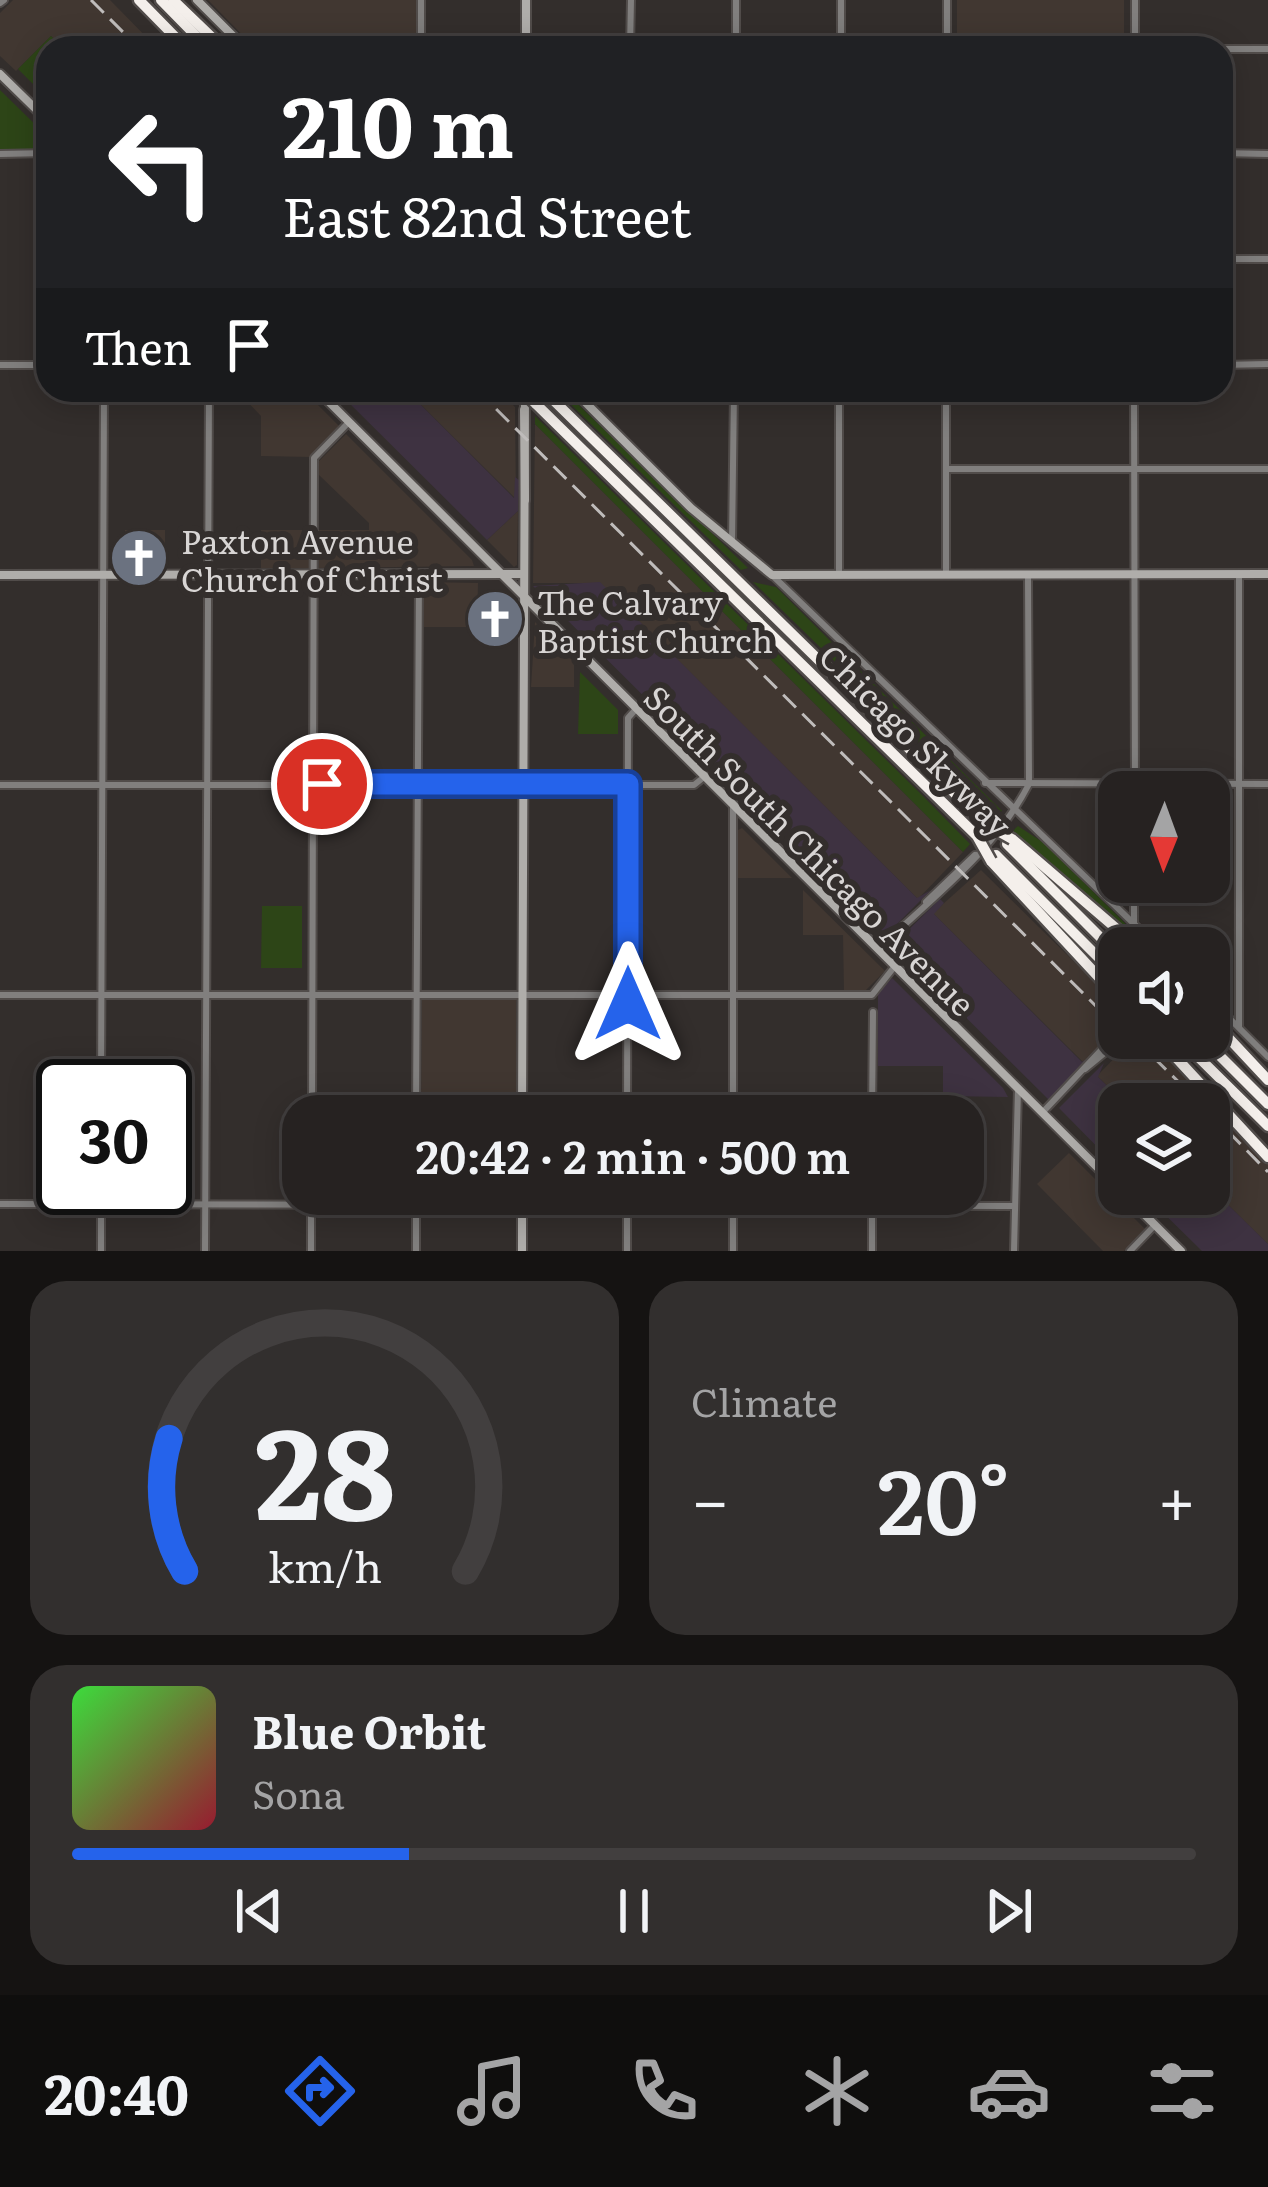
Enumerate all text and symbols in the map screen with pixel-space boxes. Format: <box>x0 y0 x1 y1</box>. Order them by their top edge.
text: 210 m <box>282 59 514 184</box>
icon: left <box>84 84 240 240</box>
text: East 82nd Street <box>282 173 692 254</box>
text: Then <box>84 312 192 379</box>
icon: arrive <box>216 312 282 378</box>
place label: Paxton Avenue Church of Christ <box>181 515 444 602</box>
church icon: Paxton Avenue Church of Christ <box>108 527 170 589</box>
place label: The Calvary Baptist Church <box>537 576 773 663</box>
church icon: The Calvary Baptist Church <box>464 588 526 650</box>
street label: Chicago Skyway <box>809 631 1025 847</box>
street label: South South Chicago Avenue <box>634 672 988 1026</box>
pin <box>271 733 373 835</box>
icon: arrive <box>289 751 355 817</box>
north arrow <box>1098 771 1230 903</box>
map controls <box>1098 771 1230 1215</box>
button: sound <box>1098 927 1230 1059</box>
position arrow <box>565 941 691 1067</box>
speed limit sign: 30 <box>36 1059 192 1215</box>
button: layers <box>1098 1083 1230 1215</box>
text: 20:42 · 2 min · 500 m <box>416 1121 850 1188</box>
text: Climate <box>691 1371 837 1429</box>
text: 28 <box>254 1373 395 1558</box>
text: 20° <box>877 1429 1010 1563</box>
text: − <box>691 1447 729 1545</box>
text: + <box>1158 1447 1196 1545</box>
text: km/h <box>267 1533 382 1596</box>
text: Blue Orbit <box>252 1696 486 1763</box>
text: Sona <box>252 1763 345 1821</box>
icon: previous <box>226 1878 292 1944</box>
icon: pause <box>601 1878 667 1944</box>
icon: next <box>976 1878 1042 1944</box>
icon: directions <box>278 2049 362 2133</box>
icon: music <box>450 2049 534 2133</box>
icon: phone <box>622 2049 706 2133</box>
icon: climate <box>795 2049 879 2133</box>
icon: car <box>967 2049 1051 2133</box>
icon: filters <box>1140 2049 1224 2133</box>
text: 20:40 <box>44 2051 189 2132</box>

